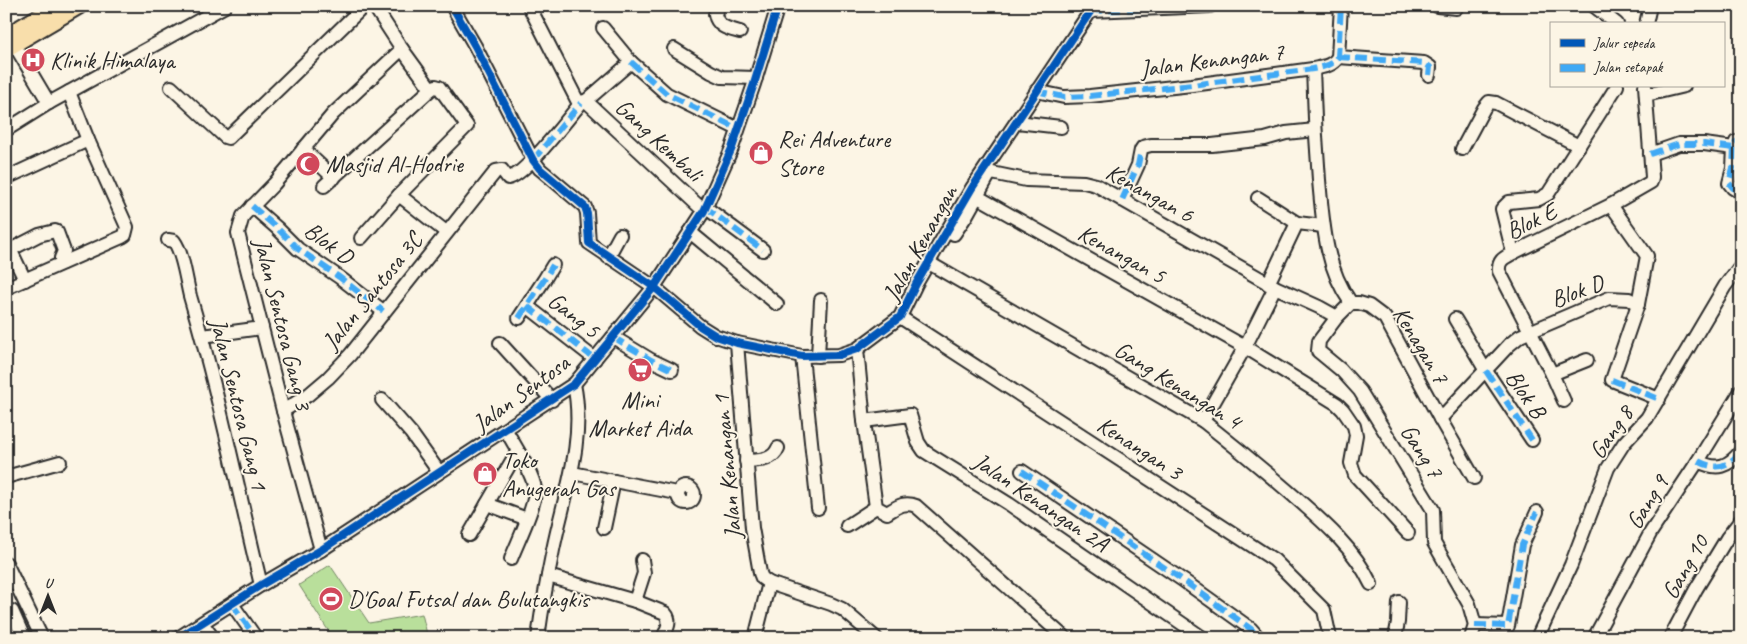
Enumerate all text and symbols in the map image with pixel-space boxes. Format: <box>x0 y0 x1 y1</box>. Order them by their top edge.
legend <box>1550 22 1724 88</box>
text: Jalur sepeda <box>1593 34 1656 53</box>
street label: Jalan Kenangan 7 <box>1137 36 1287 84</box>
place label: Klinik Himalaya <box>50 45 176 75</box>
hospital icon: Klinik Himalaya <box>20 47 46 73</box>
text: Jalan setapak <box>1593 58 1664 77</box>
street label: Gang Kembali <box>609 92 711 190</box>
place label: Rei Adventure Store <box>778 124 892 182</box>
shop icon: Rei Adventure Store <box>748 140 774 166</box>
place label: Masjid Al-Hodrie <box>326 149 465 179</box>
mosque icon: Masjid Al-Hodrie <box>295 151 321 177</box>
street label: Kenangan 6 <box>1101 157 1200 230</box>
street label: Jalan Kenangan <box>875 179 965 307</box>
street label: Blok E <box>1501 195 1564 246</box>
street label: Blok D <box>299 215 361 272</box>
street label: Kenangan 5 <box>1073 218 1172 291</box>
street label: Jalan Santosa 3C <box>315 224 430 357</box>
street label: Jalan Sentosa Gang 3 <box>247 234 319 415</box>
street label: Blok D <box>1547 267 1609 314</box>
street label: Gang 5 <box>542 285 607 345</box>
street label: Kenagan 7 <box>1386 301 1456 390</box>
street label: Jalan Sentosa Gang 1 <box>203 314 275 494</box>
street label: Gang Kenangan 4 <box>1109 334 1249 437</box>
street label: Jalan Sentosa <box>466 347 576 439</box>
supermarket icon: Mini Market Aida <box>627 357 653 383</box>
street label: Blok B <box>1499 364 1554 425</box>
place label: Mini Market Aida <box>588 385 693 443</box>
street label: Jalan Kenangan 1 <box>706 393 748 541</box>
street label: Gang 8 <box>1582 398 1641 464</box>
street label: Kenangan 3 <box>1092 409 1190 488</box>
street label: Gang 7 <box>1394 418 1451 485</box>
place label: Toko Anugerah Gas <box>502 445 617 503</box>
street label: Jalan Kenangan 2A <box>967 445 1115 559</box>
shop icon: Toko Anugerah Gas <box>472 461 498 487</box>
street label: Gang 9 <box>1619 468 1676 535</box>
street label: Gang 10 <box>1655 528 1716 604</box>
north arrow <box>22 572 72 622</box>
text: U <box>45 575 55 592</box>
place label: D'Goal Futsal dan Bulutangkis <box>348 584 590 614</box>
sports icon: D'Goal Futsal dan Bulutangkis <box>318 586 344 612</box>

